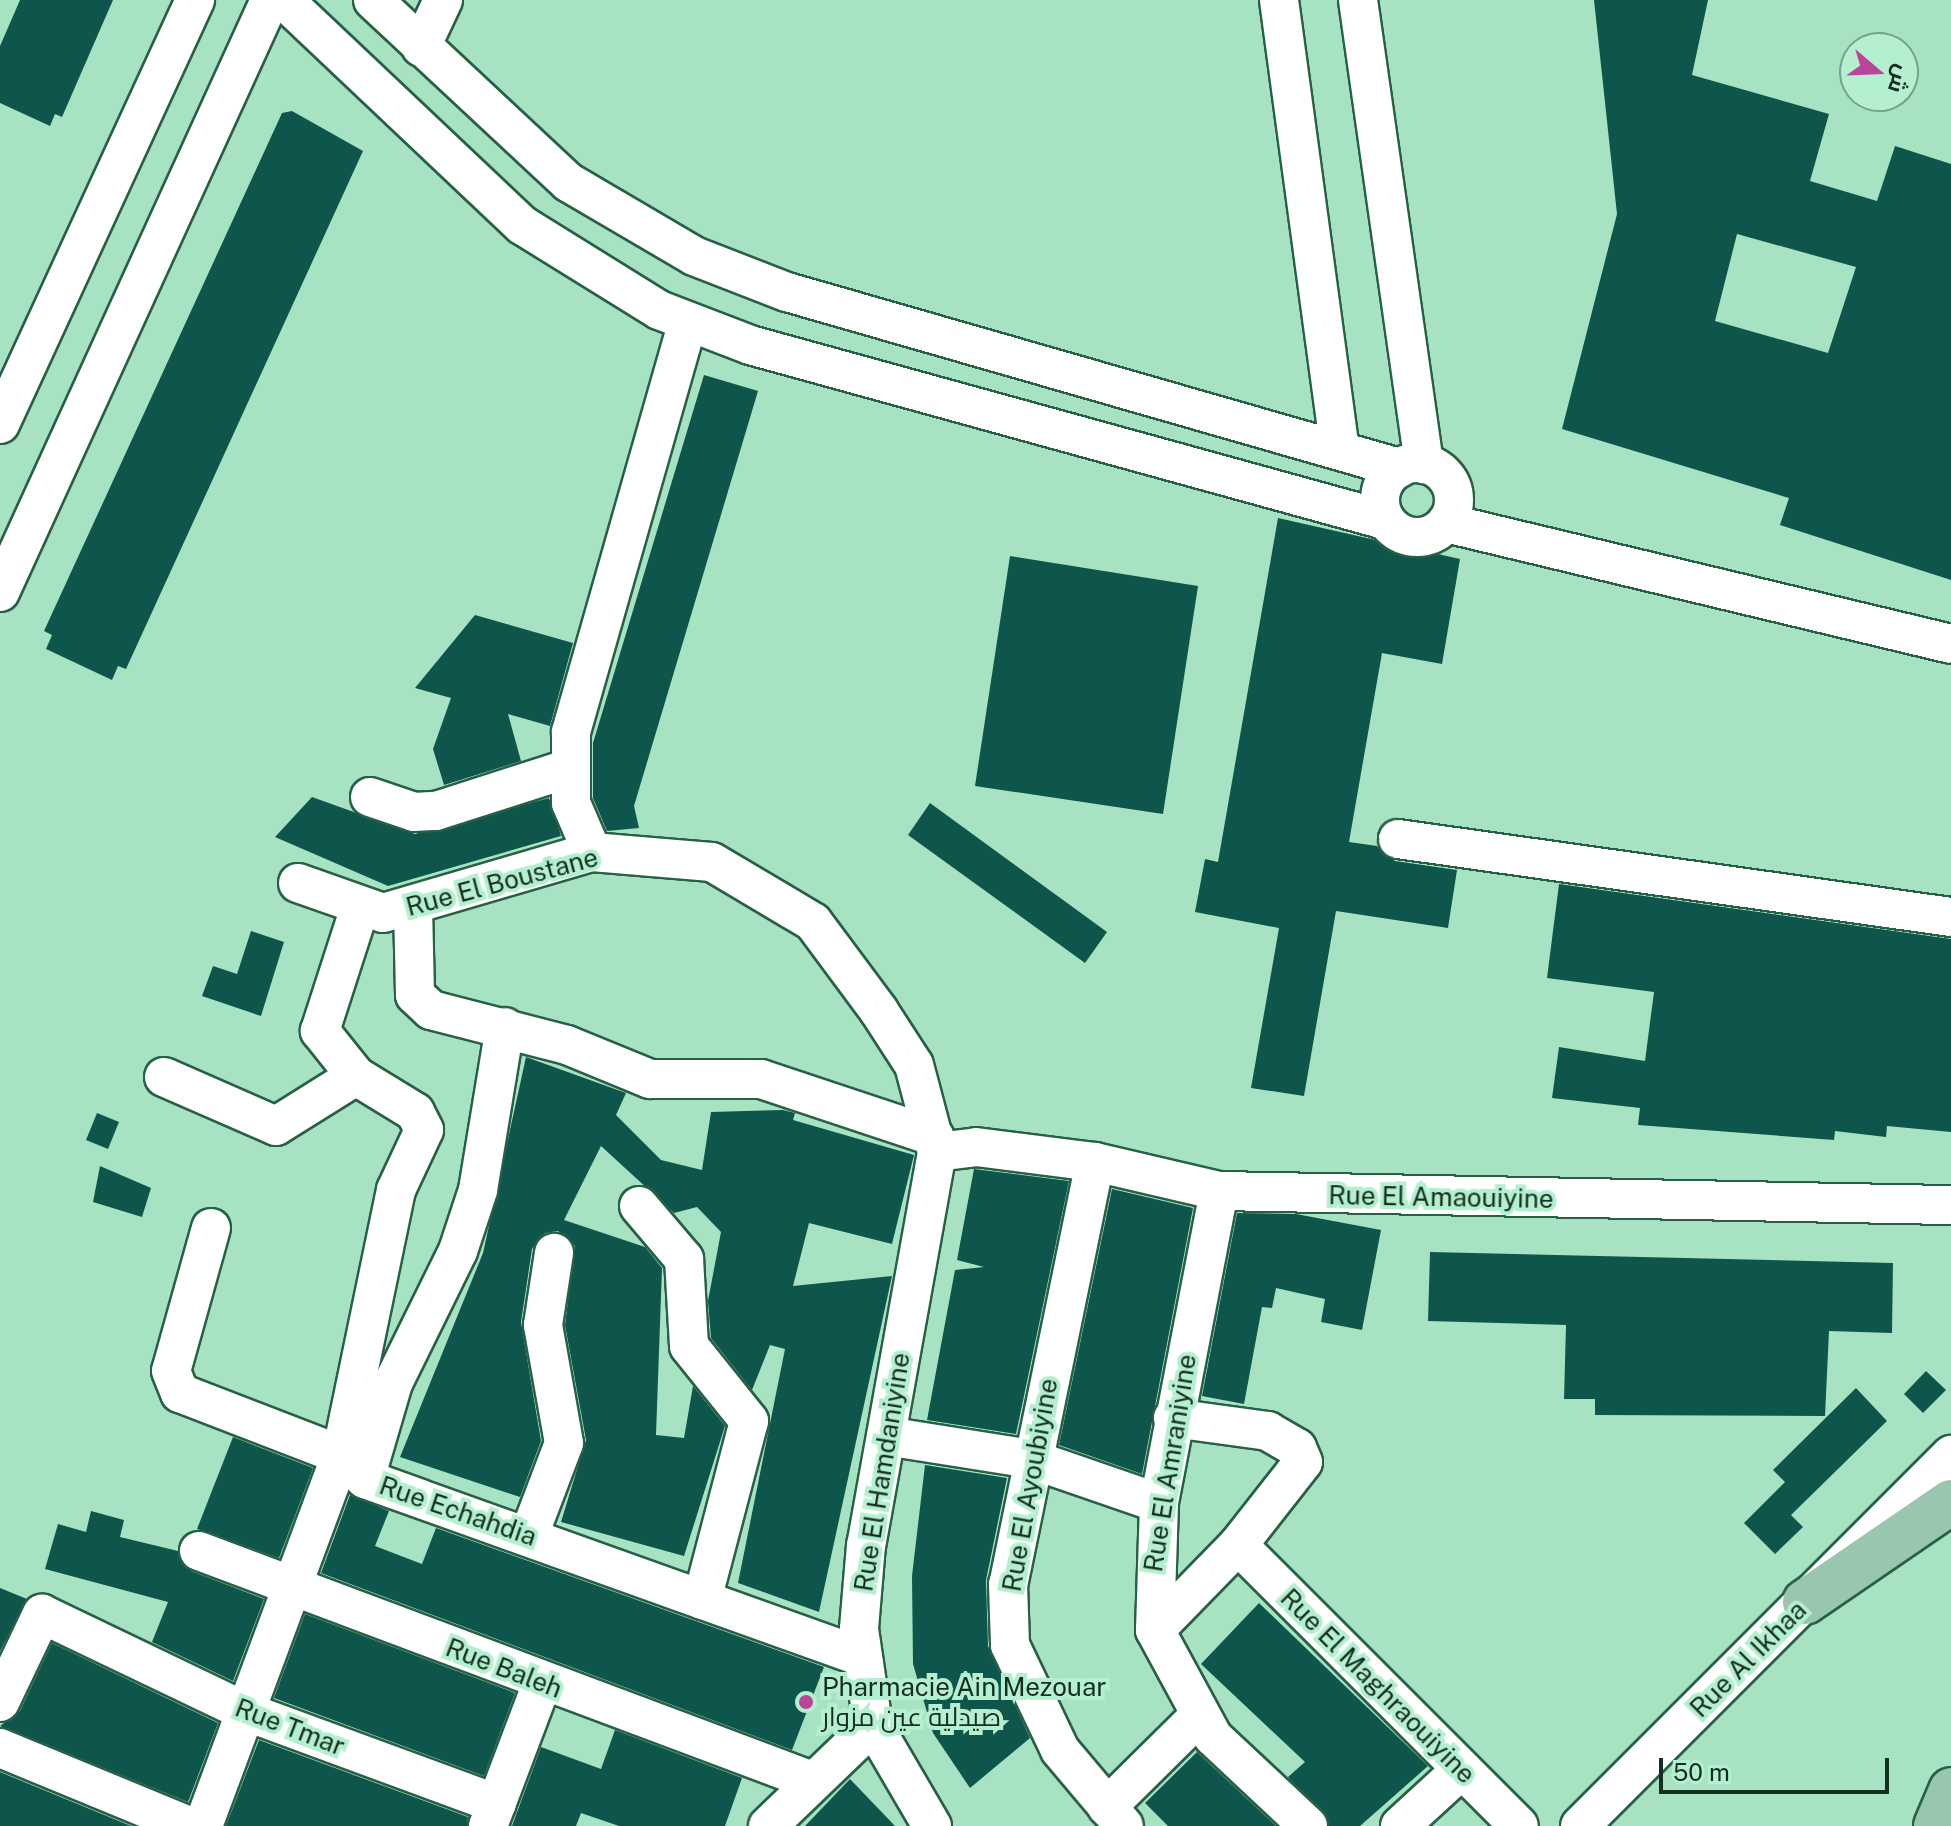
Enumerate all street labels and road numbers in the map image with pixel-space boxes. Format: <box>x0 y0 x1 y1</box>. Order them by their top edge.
street label: Rue El Boustane <box>402 841 602 923</box>
street label: Rue El Amaouiyine <box>1328 1179 1554 1215</box>
street label: Rue El Hamdaniyine <box>848 1350 916 1594</box>
street label: Rue El Amraniyine <box>1137 1352 1203 1574</box>
street label: Rue El Ayoubiyine <box>996 1376 1064 1594</box>
street label: Rue Echahdia <box>375 1470 541 1552</box>
street label: Rue El Maghraouiyine <box>1274 1582 1482 1790</box>
street label: Rue Al Ikhaa <box>1683 1594 1813 1724</box>
street label: Rue Baleh <box>441 1632 567 1704</box>
street label: Rue Tmar <box>231 1692 349 1762</box>

